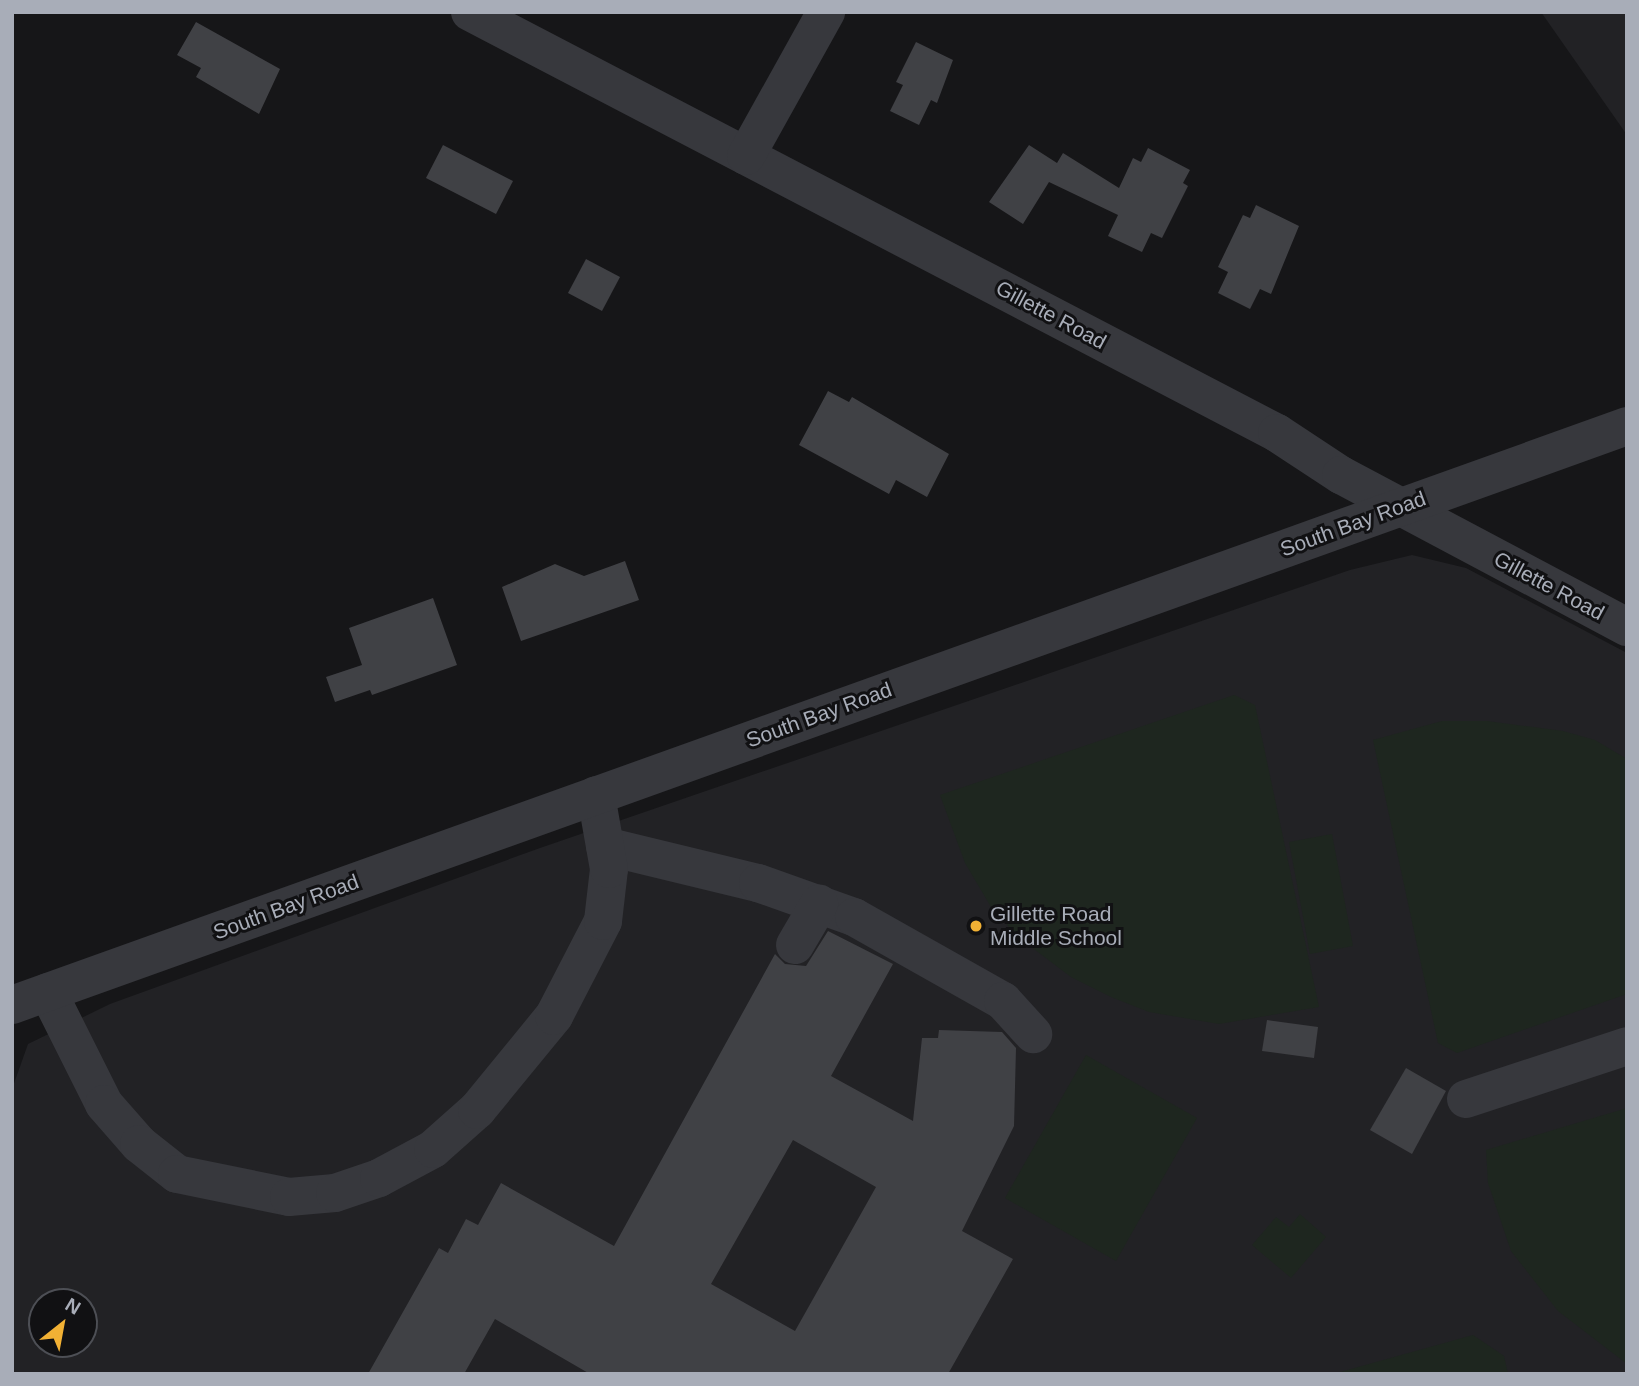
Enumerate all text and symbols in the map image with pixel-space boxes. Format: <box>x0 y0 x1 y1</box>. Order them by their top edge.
street label: Gillette Road <box>991 275 1111 355</box>
street label: South Bay Road <box>1277 486 1429 562</box>
street label: Gillette Road <box>1489 546 1609 626</box>
street label: South Bay Road <box>743 677 895 753</box>
street label: South Bay Road <box>210 869 362 945</box>
place label: Gillette Road Middle School <box>990 901 1122 951</box>
marker: Gillette Road Middle School <box>968 918 984 934</box>
north arrow <box>28 1288 98 1358</box>
text: N <box>62 1294 84 1319</box>

